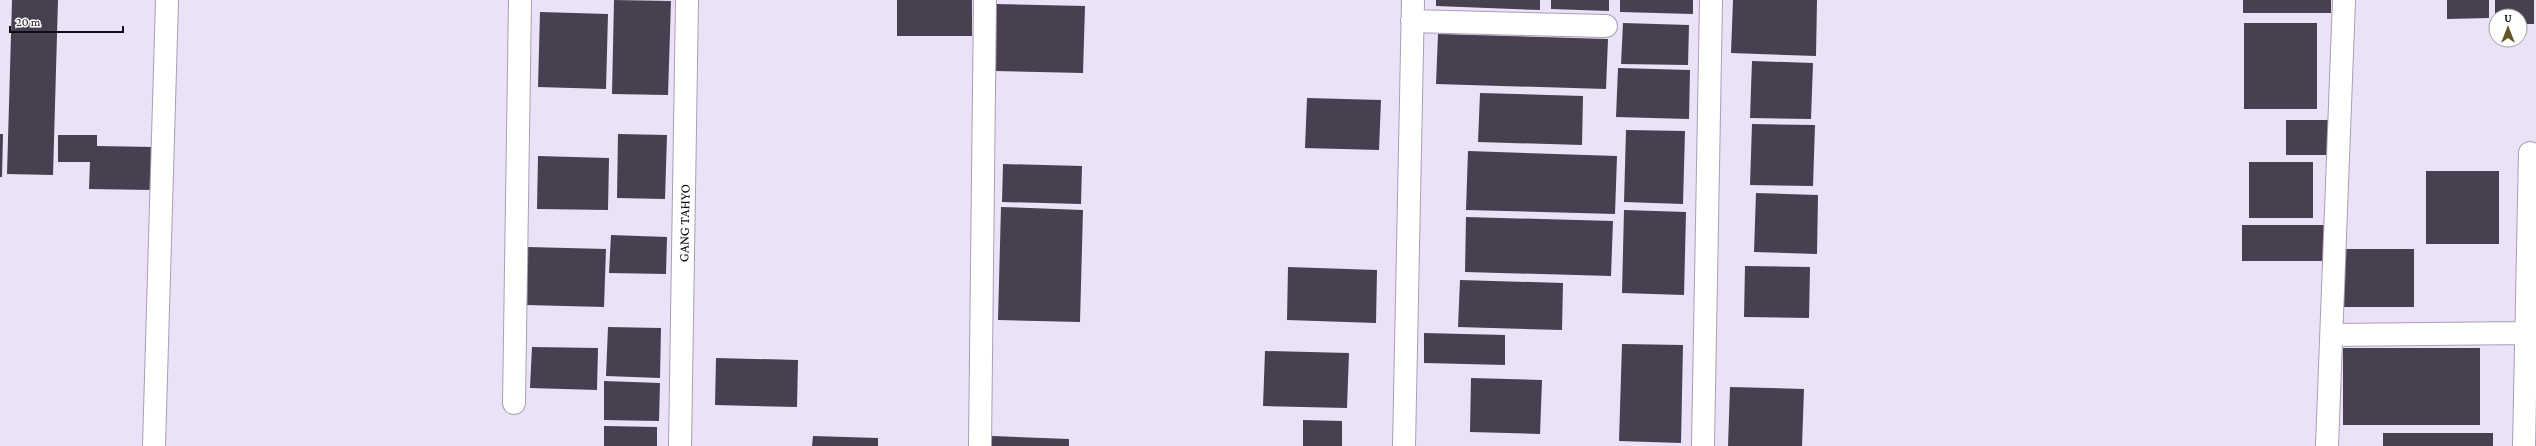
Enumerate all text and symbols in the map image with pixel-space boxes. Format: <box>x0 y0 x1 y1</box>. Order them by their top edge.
scale bar <box>10 8 123 34</box>
north arrow <box>2488 8 2528 48</box>
text: U <box>2504 12 2512 24</box>
text: 20 m <box>16 15 41 29</box>
street label: GANG TAHYO <box>675 184 693 262</box>

